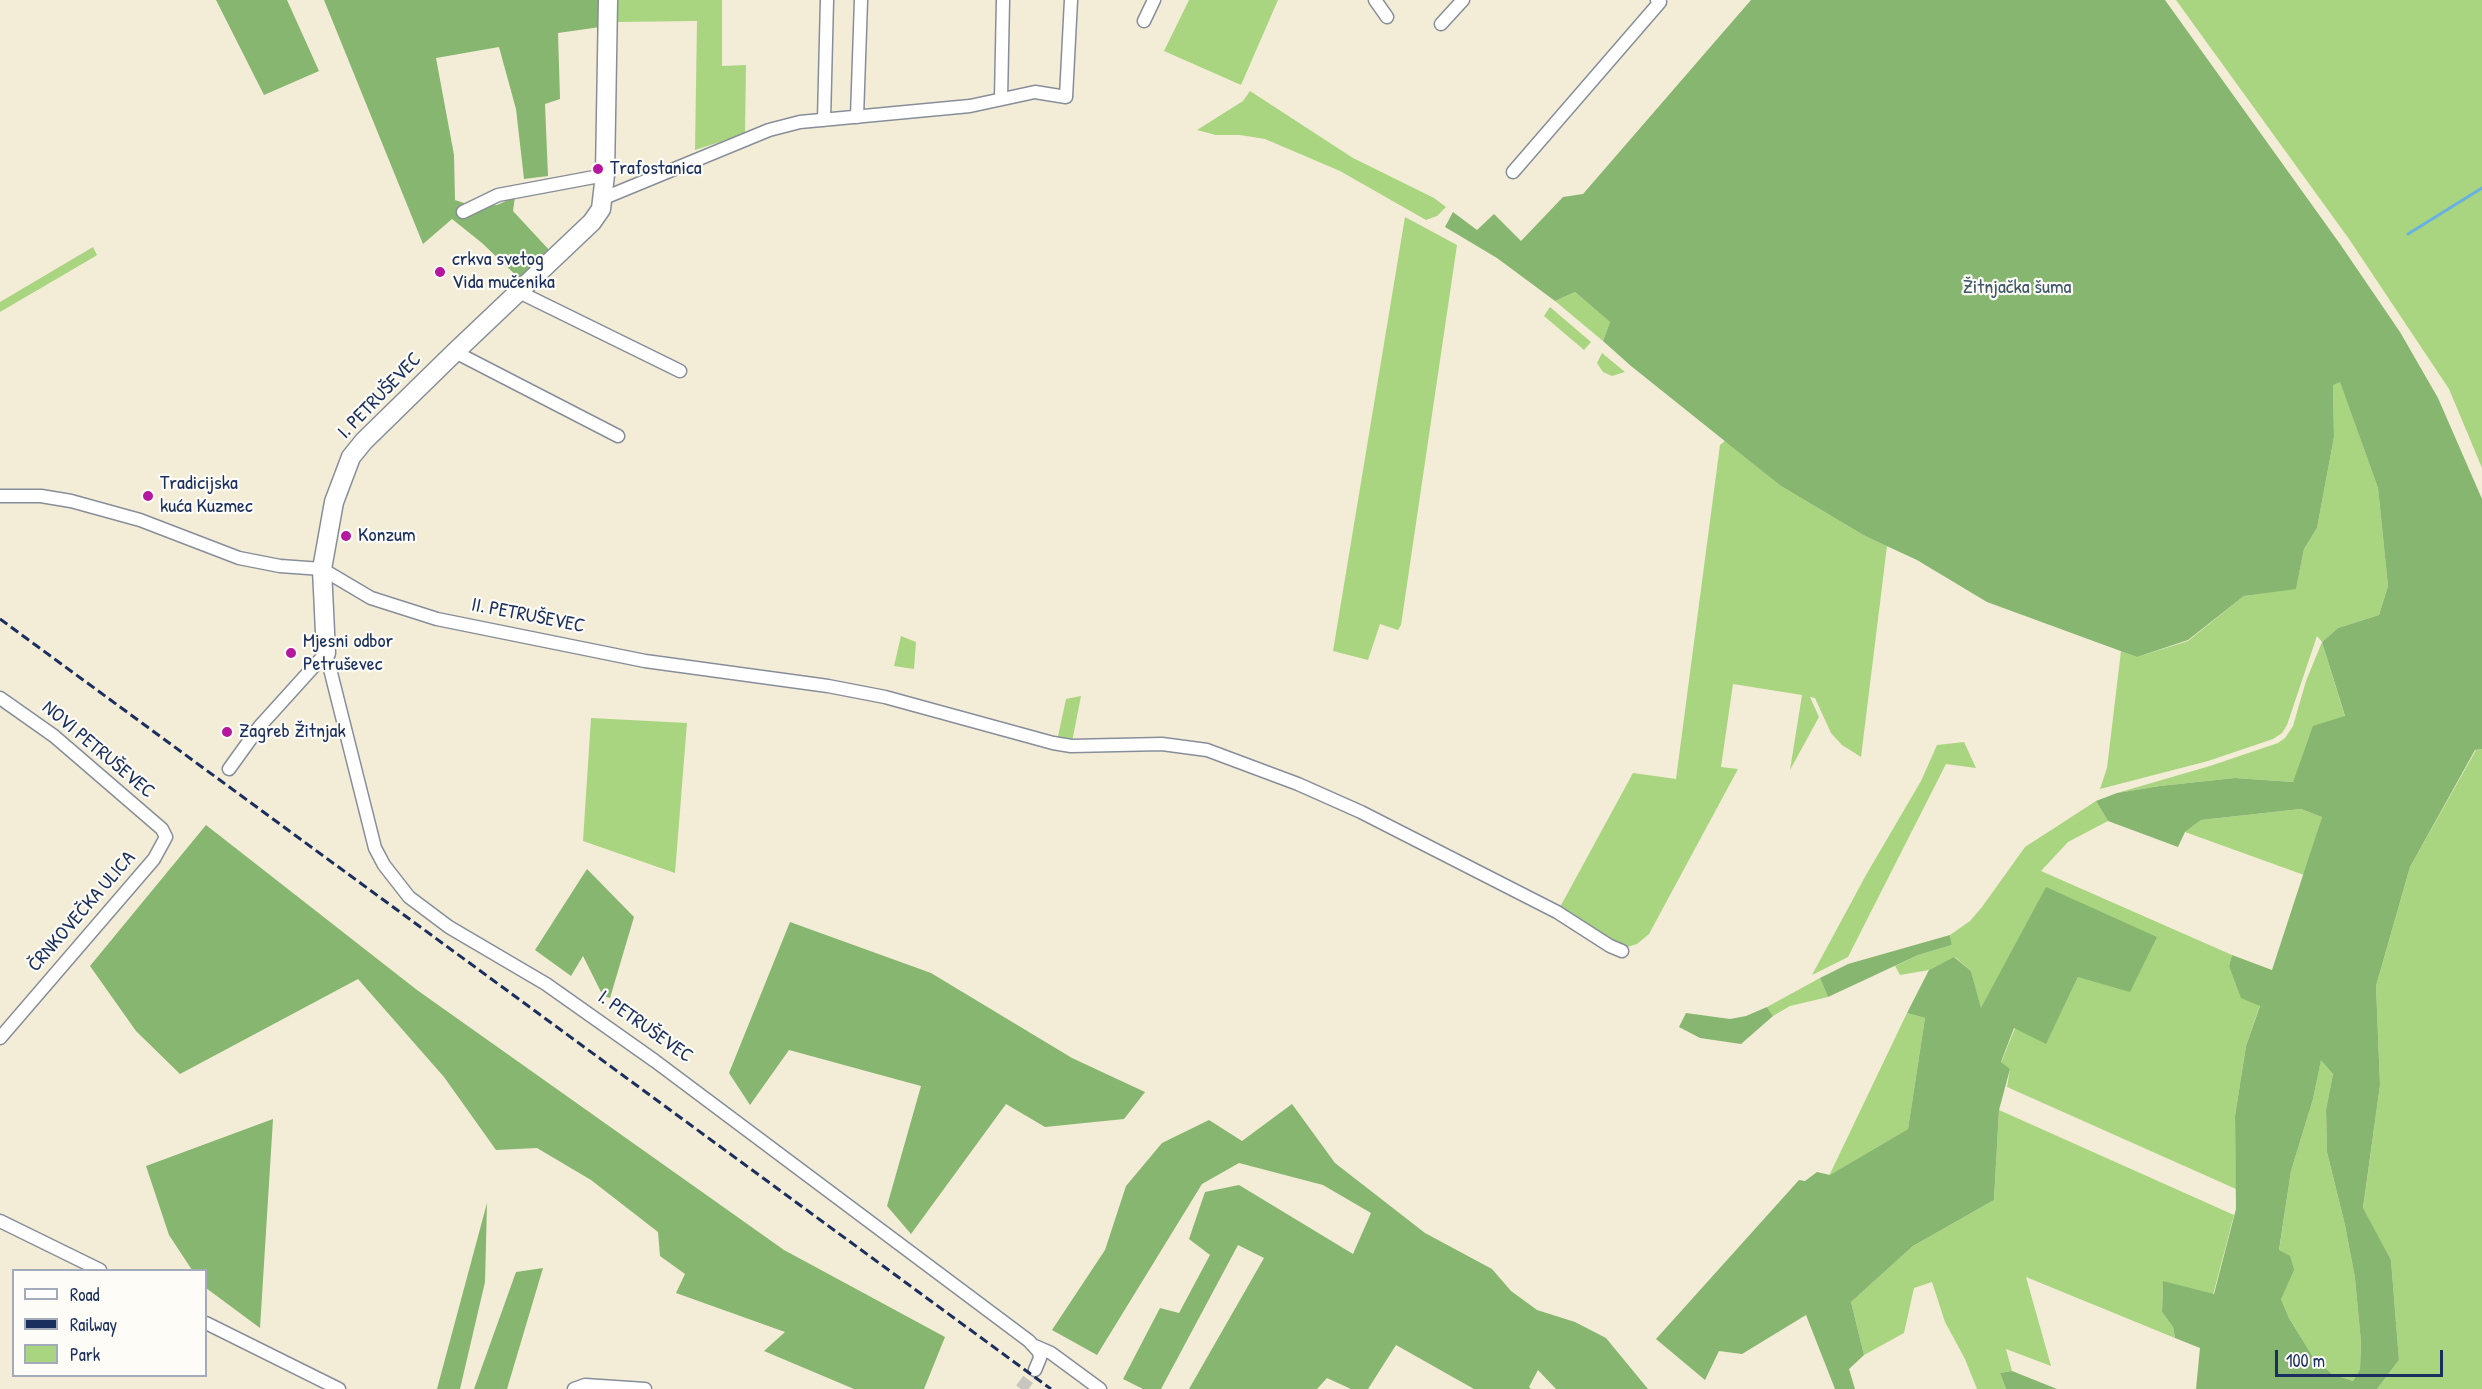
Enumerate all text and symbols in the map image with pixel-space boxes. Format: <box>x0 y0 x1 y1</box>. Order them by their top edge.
place label: Trafostanica <box>610 157 702 181</box>
marker: Trafostanica <box>591 162 605 176</box>
place label: crkva svetog Vida mučenika <box>452 248 555 295</box>
marker: crkva svetog Vida mučenika <box>433 265 447 279</box>
park label: Žitnjačka šuma <box>1963 276 2071 300</box>
street label: I. PETRUŠEVEC <box>333 348 427 444</box>
place label: Tradicijska kuća Kuzmec <box>160 472 253 519</box>
marker: Tradicijska kuća Kuzmec <box>141 489 155 503</box>
place label: Konzum <box>358 524 416 548</box>
marker: Konzum <box>339 529 353 543</box>
street label: II. PETRUŠEVEC <box>469 593 587 639</box>
place label: Mjesni odbor Petruševec <box>303 630 393 677</box>
marker: Mjesni odbor Petruševec <box>284 646 298 660</box>
street label: NOVI PETRUŠEVEC <box>37 696 159 804</box>
place label: Zagreb Žitnjak <box>239 720 346 744</box>
marker: Zagreb Žitnjak <box>220 725 234 739</box>
street label: ČRNKOVEČKA ULICA <box>23 847 141 977</box>
street label: I. PETRUŠEVEC <box>593 985 697 1069</box>
legend <box>12 1269 207 1377</box>
text: Road <box>70 1282 100 1307</box>
text: Railway <box>70 1312 117 1337</box>
scale bar <box>2278 1338 2446 1376</box>
text: Park <box>70 1342 100 1367</box>
text: 100 m <box>2286 1348 2325 1373</box>

